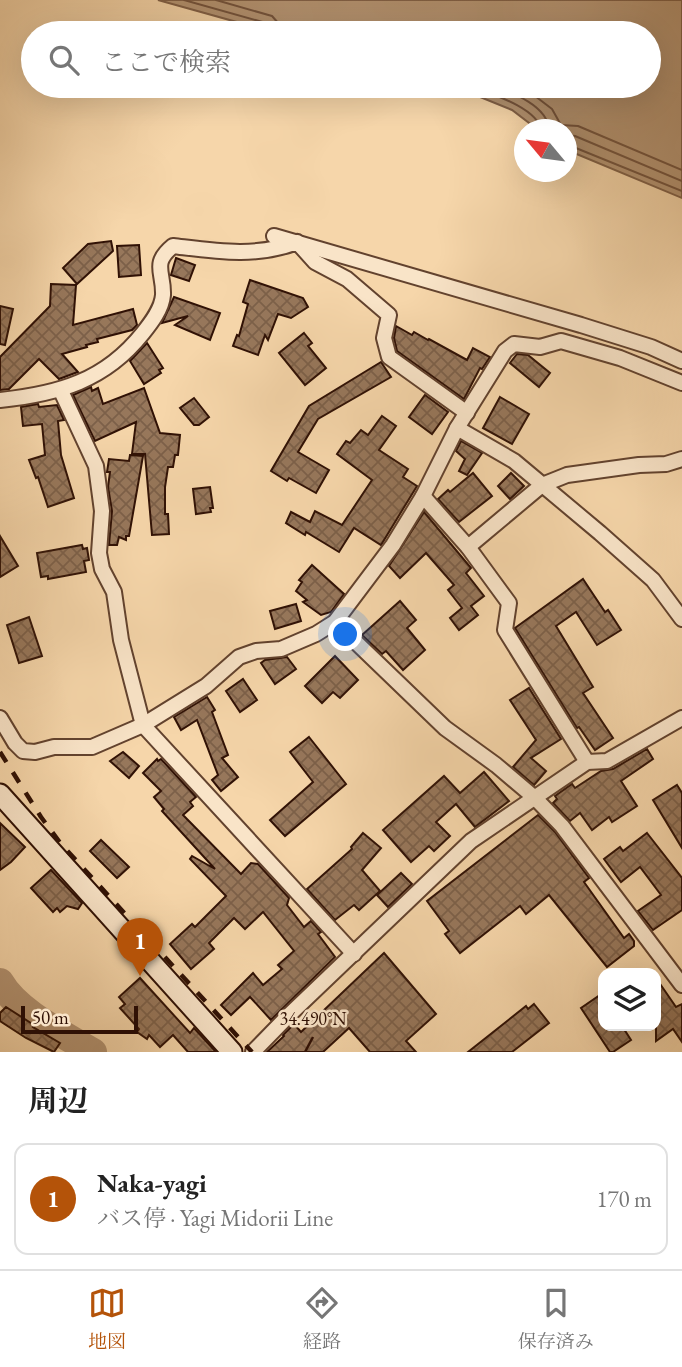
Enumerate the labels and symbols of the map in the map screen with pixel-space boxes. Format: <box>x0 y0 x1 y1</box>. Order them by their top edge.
north arrow <box>514 119 577 182</box>
your location <box>328 617 362 651</box>
pin: 1 <box>117 918 163 976</box>
scale bar <box>21 1003 138 1035</box>
text: 34.490°N <box>280 1007 347 1030</box>

